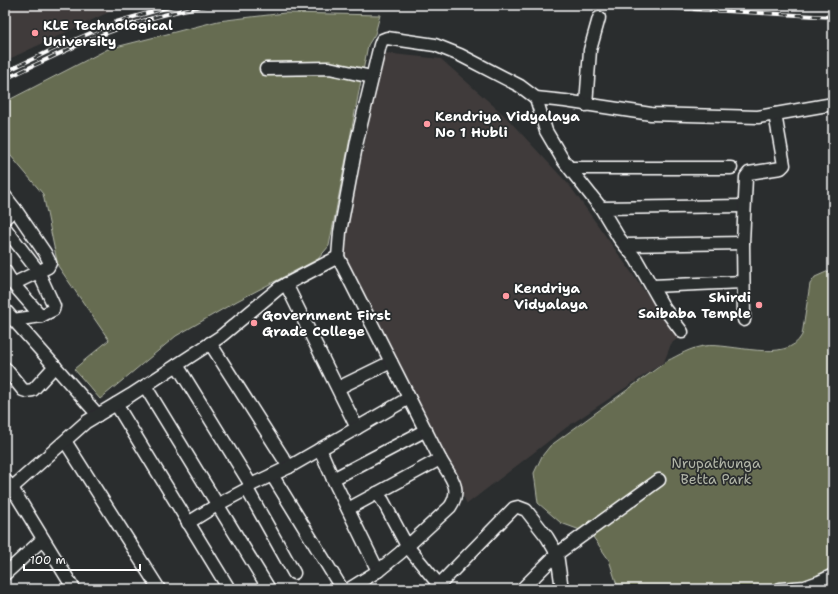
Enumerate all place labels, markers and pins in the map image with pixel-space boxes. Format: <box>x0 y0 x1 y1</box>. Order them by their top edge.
place label: KLE Technological University <box>43 16 173 50</box>
marker: KLE Technological University <box>30 28 40 38</box>
place label: Kendriya Vidyalaya No 1 Hubli <box>435 107 580 141</box>
marker: Kendriya Vidyalaya No 1 Hubli <box>422 119 432 129</box>
place label: Kendriya Vidyalaya <box>514 279 588 313</box>
place label: Shirdi Saibaba Temple <box>638 288 751 322</box>
marker: Kendriya Vidyalaya <box>501 291 511 301</box>
marker: Shirdi Saibaba Temple <box>754 300 764 310</box>
place label: Government First Grade College <box>262 306 391 340</box>
marker: Government First Grade College <box>249 318 259 328</box>

